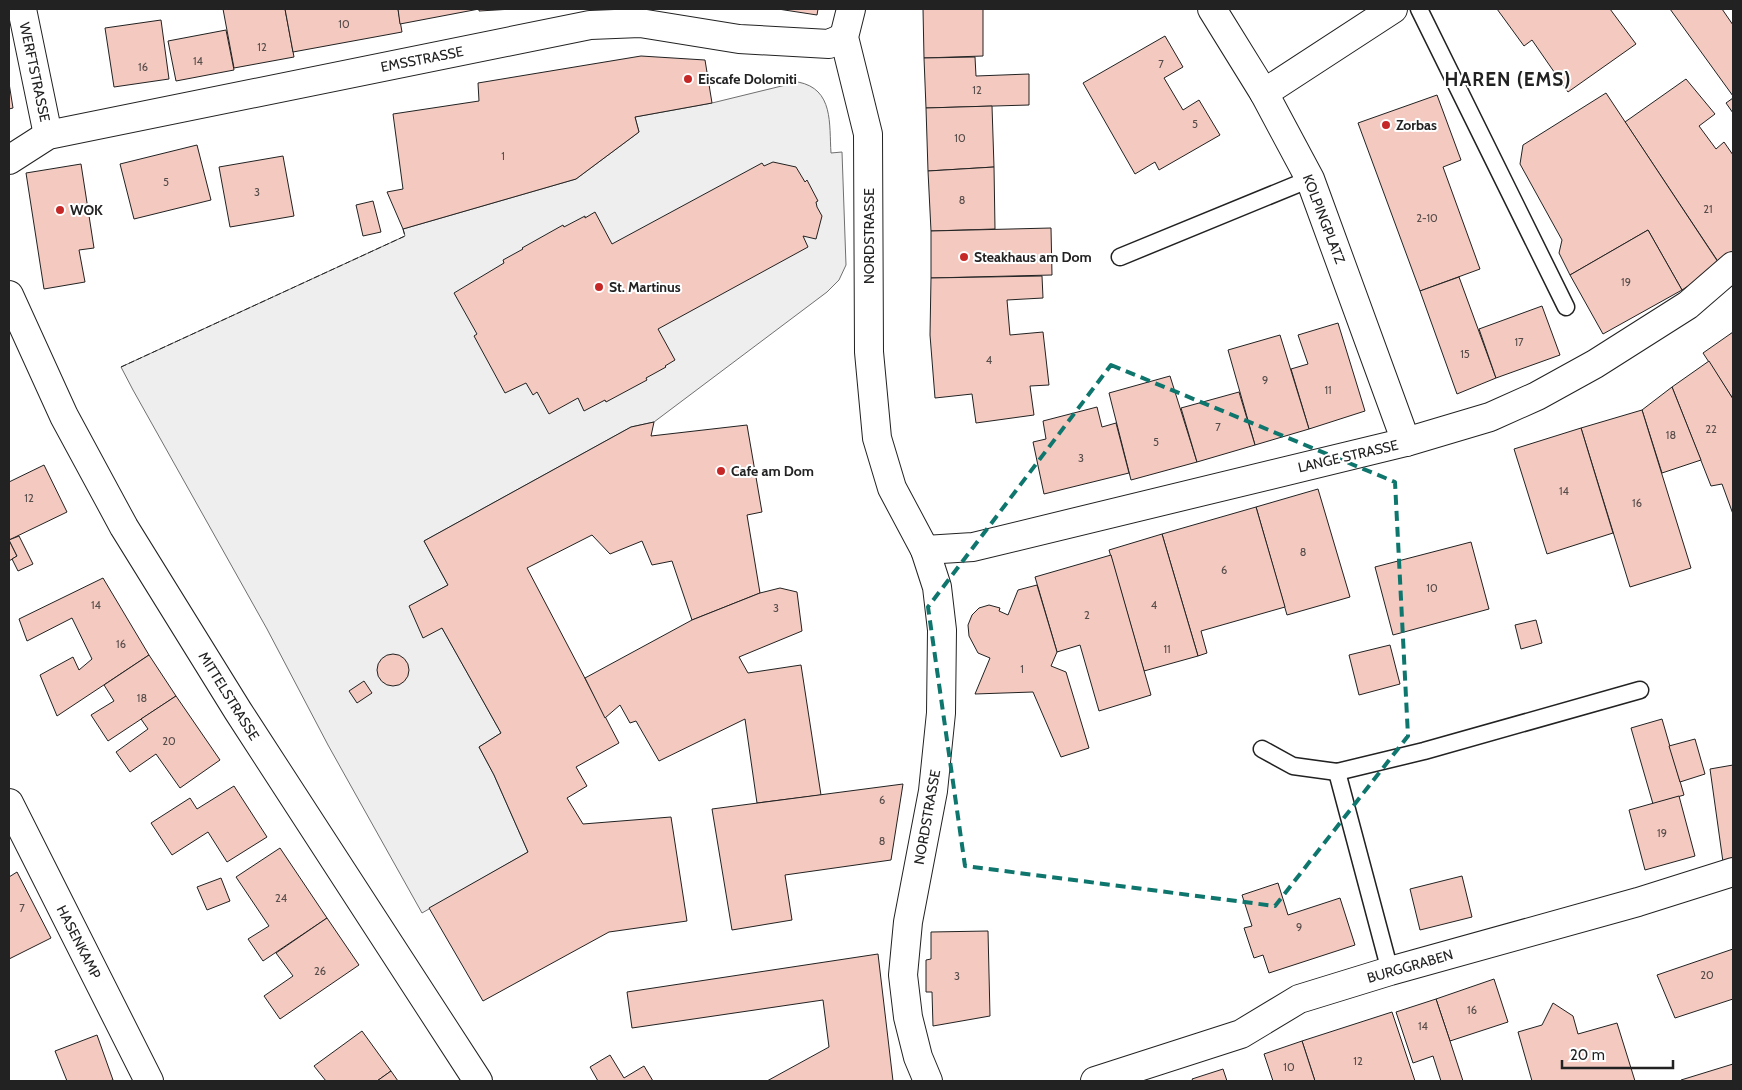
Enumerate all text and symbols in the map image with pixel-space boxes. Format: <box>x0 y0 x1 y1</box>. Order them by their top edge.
house number: 10 <box>338 17 350 31</box>
street label: WERFTSTRASSE <box>16 21 54 124</box>
house number: 12 <box>257 40 267 54</box>
street label: EMSSTRASSE <box>379 42 465 76</box>
house number: 14 <box>193 54 204 68</box>
house number: 7 <box>1158 57 1164 71</box>
house number: 16 <box>138 60 148 74</box>
district label: HAREN (EMS) <box>1445 68 1571 91</box>
place label: Eiscafe Dolomiti <box>698 70 797 88</box>
marker: Eiscafe Dolomiti <box>682 73 694 85</box>
house number: 12 <box>972 83 982 97</box>
place label: Zorbas <box>1396 116 1437 134</box>
house number: 5 <box>1192 117 1198 131</box>
marker: Zorbas <box>1380 119 1392 131</box>
house number: 10 <box>954 131 966 145</box>
house number: 1 <box>501 149 505 163</box>
street label: KOLPINGPLATZ <box>1299 172 1349 266</box>
house number: 5 <box>163 175 169 189</box>
house number: 3 <box>254 185 260 199</box>
street label: NORDSTRASSE <box>860 188 878 284</box>
house number: 8 <box>959 193 965 207</box>
place label: WOK <box>70 201 103 219</box>
house number: 21 <box>1703 202 1713 216</box>
marker: WOK <box>54 204 66 216</box>
house number: 2-10 <box>1416 211 1438 225</box>
place label: Steakhaus am Dom <box>974 248 1092 266</box>
marker: Steakhaus am Dom <box>958 251 970 263</box>
house number: 19 <box>1621 275 1631 289</box>
place label: St. Martinus <box>609 278 681 296</box>
marker: St. Martinus <box>593 281 605 293</box>
house number: 17 <box>1514 335 1524 349</box>
house number: 15 <box>1460 347 1470 361</box>
house number: 4 <box>986 353 993 367</box>
house number: 9 <box>1262 373 1268 387</box>
house number: 11 <box>1324 383 1332 397</box>
house number: 7 <box>1215 420 1221 434</box>
house number: 22 <box>1705 422 1717 436</box>
house number: 18 <box>1666 428 1676 442</box>
house number: 5 <box>1153 435 1159 449</box>
street label: LANGE STRASSE <box>1296 436 1400 476</box>
house number: 3 <box>1078 451 1084 465</box>
place label: Cafe am Dom <box>731 462 814 480</box>
marker: Cafe am Dom <box>715 465 727 477</box>
house number: 14 <box>1559 484 1570 498</box>
house number: 12 <box>24 491 34 505</box>
house number: 16 <box>1632 496 1642 510</box>
house number: 8 <box>1300 545 1306 559</box>
house number: 6 <box>1221 563 1227 577</box>
house number: 10 <box>1426 581 1438 595</box>
house number: 14 <box>91 598 102 612</box>
house number: 4 <box>1151 598 1158 612</box>
house number: 3 <box>773 601 779 615</box>
house number: 2 <box>1084 608 1090 622</box>
house number: 16 <box>116 637 126 651</box>
house number: 11 <box>1163 642 1171 656</box>
street label: MITTELSTRASSE <box>195 648 264 744</box>
house number: 1 <box>1020 662 1024 676</box>
house number: 18 <box>137 691 147 705</box>
house number: 20 <box>162 734 176 748</box>
street label: NORDSTRASSE <box>910 768 944 866</box>
house number: 6 <box>879 793 885 807</box>
house number: 19 <box>1657 826 1667 840</box>
house number: 8 <box>879 834 885 848</box>
house number: 24 <box>275 891 288 905</box>
house number: 7 <box>19 901 25 915</box>
street label: HASENKAMP <box>53 902 105 982</box>
house number: 9 <box>1296 920 1302 934</box>
street label: BURGGRABEN <box>1365 945 1455 987</box>
house number: 26 <box>314 964 326 978</box>
house number: 20 <box>1700 968 1714 982</box>
house number: 3 <box>954 969 960 983</box>
house number: 16 <box>1467 1003 1477 1017</box>
house number: 14 <box>1418 1019 1429 1033</box>
scale bar <box>1562 1038 1673 1070</box>
text: 20 m <box>1570 1046 1605 1064</box>
house number: 12 <box>1353 1054 1363 1068</box>
house number: 10 <box>1283 1060 1295 1074</box>

